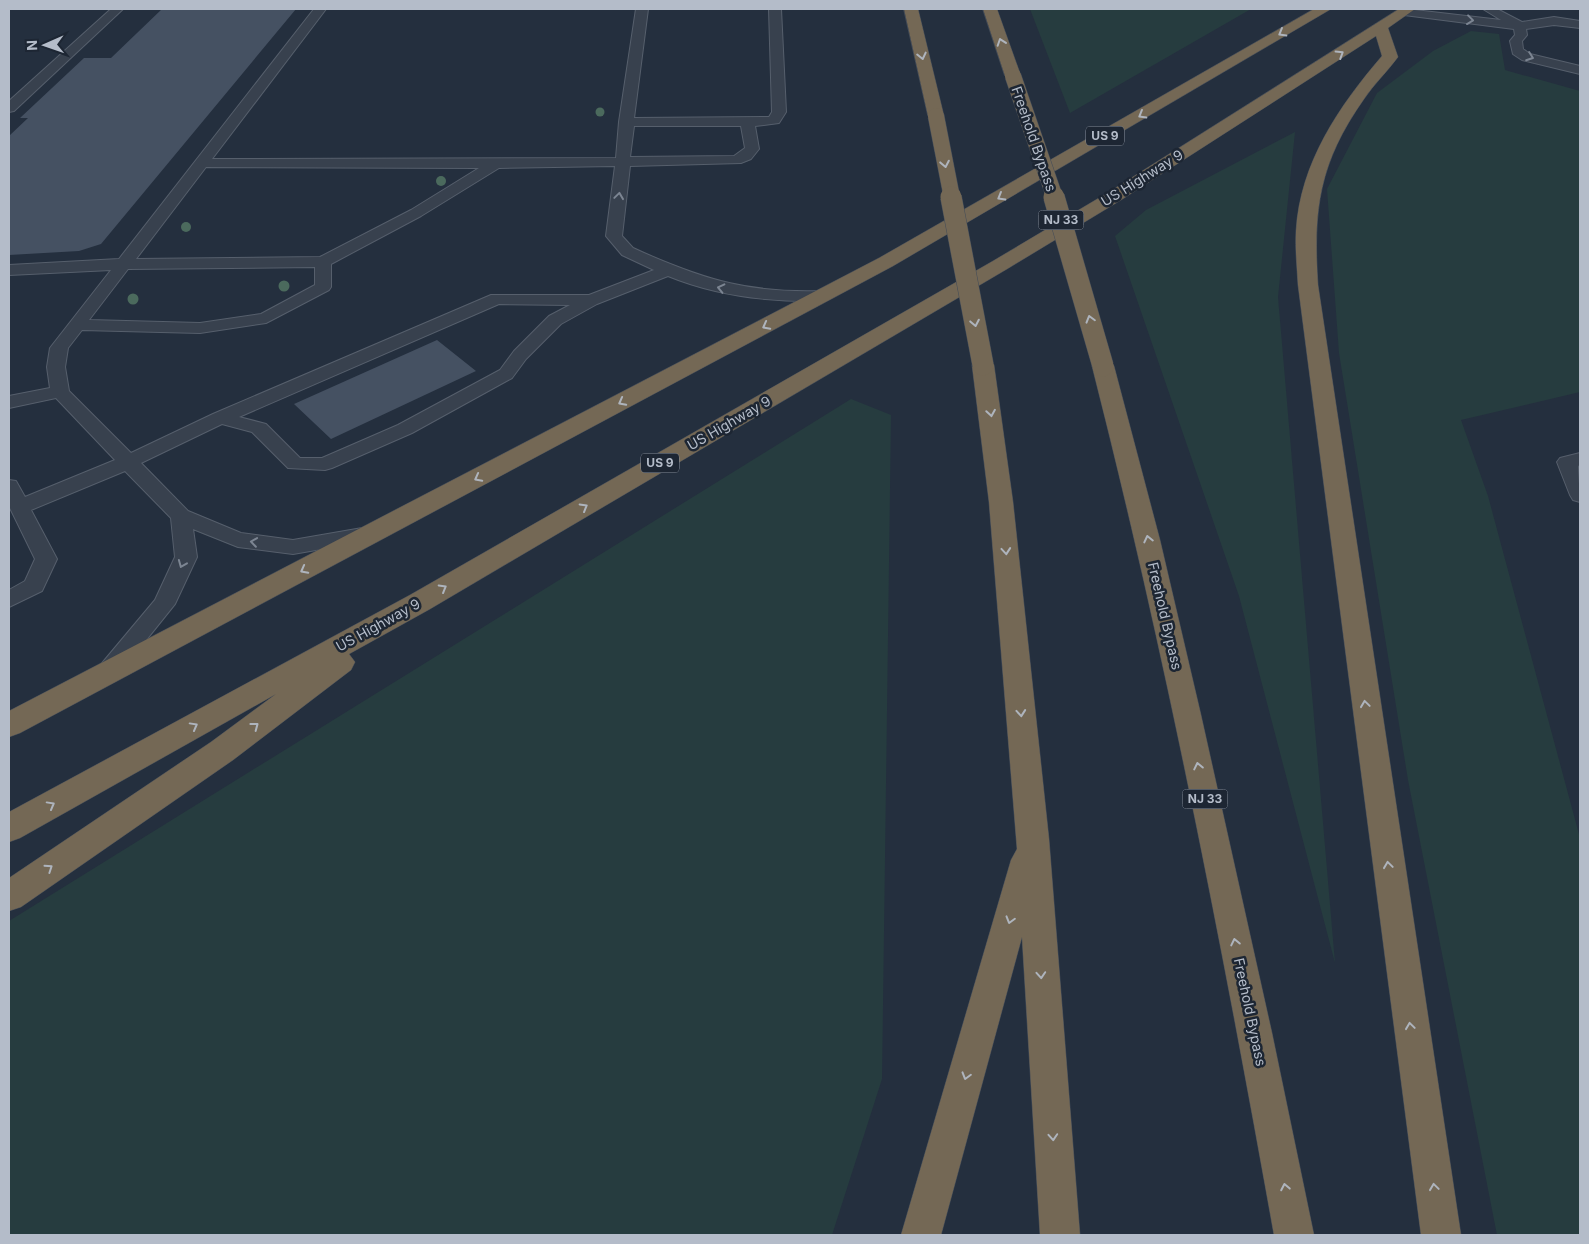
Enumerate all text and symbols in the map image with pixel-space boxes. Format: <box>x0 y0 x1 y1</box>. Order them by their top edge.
one-way arrow <box>1466 14 1474 25</box>
north arrow <box>20 20 70 70</box>
one-way arrow <box>1278 27 1287 37</box>
one-way arrow <box>997 39 1007 47</box>
text: N <box>23 40 40 51</box>
one-way arrow <box>1335 50 1344 60</box>
one-way arrow <box>1525 51 1534 61</box>
one-way arrow <box>916 52 927 61</box>
street label: Freehold Bypass <box>1009 84 1060 194</box>
one-way arrow <box>1138 109 1147 119</box>
road number: US 9 <box>1086 126 1124 146</box>
street label: US Highway 9 <box>1098 146 1186 210</box>
one-way arrow <box>939 159 949 168</box>
one-way arrow <box>997 190 1006 200</box>
one-way arrow <box>613 192 624 200</box>
road number: NJ 33 <box>1038 210 1084 230</box>
one-way arrow <box>716 283 725 294</box>
one-way arrow <box>1085 315 1095 323</box>
one-way arrow <box>970 319 980 328</box>
one-way arrow <box>762 320 771 330</box>
street label: US Highway 9 <box>684 392 774 453</box>
one-way arrow <box>618 396 627 406</box>
one-way arrow <box>985 409 995 417</box>
road number: US 9 <box>641 453 679 472</box>
one-way arrow <box>474 472 483 482</box>
one-way arrow <box>578 503 587 513</box>
one-way arrow <box>1143 535 1154 544</box>
one-way arrow <box>250 537 258 548</box>
one-way arrow <box>1000 547 1011 555</box>
one-way arrow <box>178 559 189 568</box>
street label: Freehold Bypass <box>1145 560 1186 671</box>
one-way arrow <box>300 564 309 574</box>
one-way arrow <box>438 585 447 595</box>
street label: US Highway 9 <box>333 594 423 655</box>
one-way arrow <box>1361 700 1371 709</box>
one-way arrow <box>1015 709 1026 717</box>
one-way arrow <box>189 722 198 732</box>
one-way arrow <box>249 723 259 732</box>
one-way arrow <box>1193 762 1203 771</box>
road number: NJ 33 <box>1182 790 1228 809</box>
one-way arrow <box>46 801 55 811</box>
one-way arrow <box>1383 861 1394 869</box>
one-way arrow <box>43 865 53 874</box>
one-way arrow <box>1005 915 1015 923</box>
one-way arrow <box>1230 938 1241 947</box>
street label: Freehold Bypass <box>1231 956 1270 1068</box>
one-way arrow <box>1036 971 1047 979</box>
one-way arrow <box>1406 1022 1416 1031</box>
one-way arrow <box>961 1071 971 1080</box>
one-way arrow <box>1047 1133 1058 1141</box>
one-way arrow <box>1280 1183 1290 1192</box>
one-way arrow <box>1429 1183 1440 1191</box>

